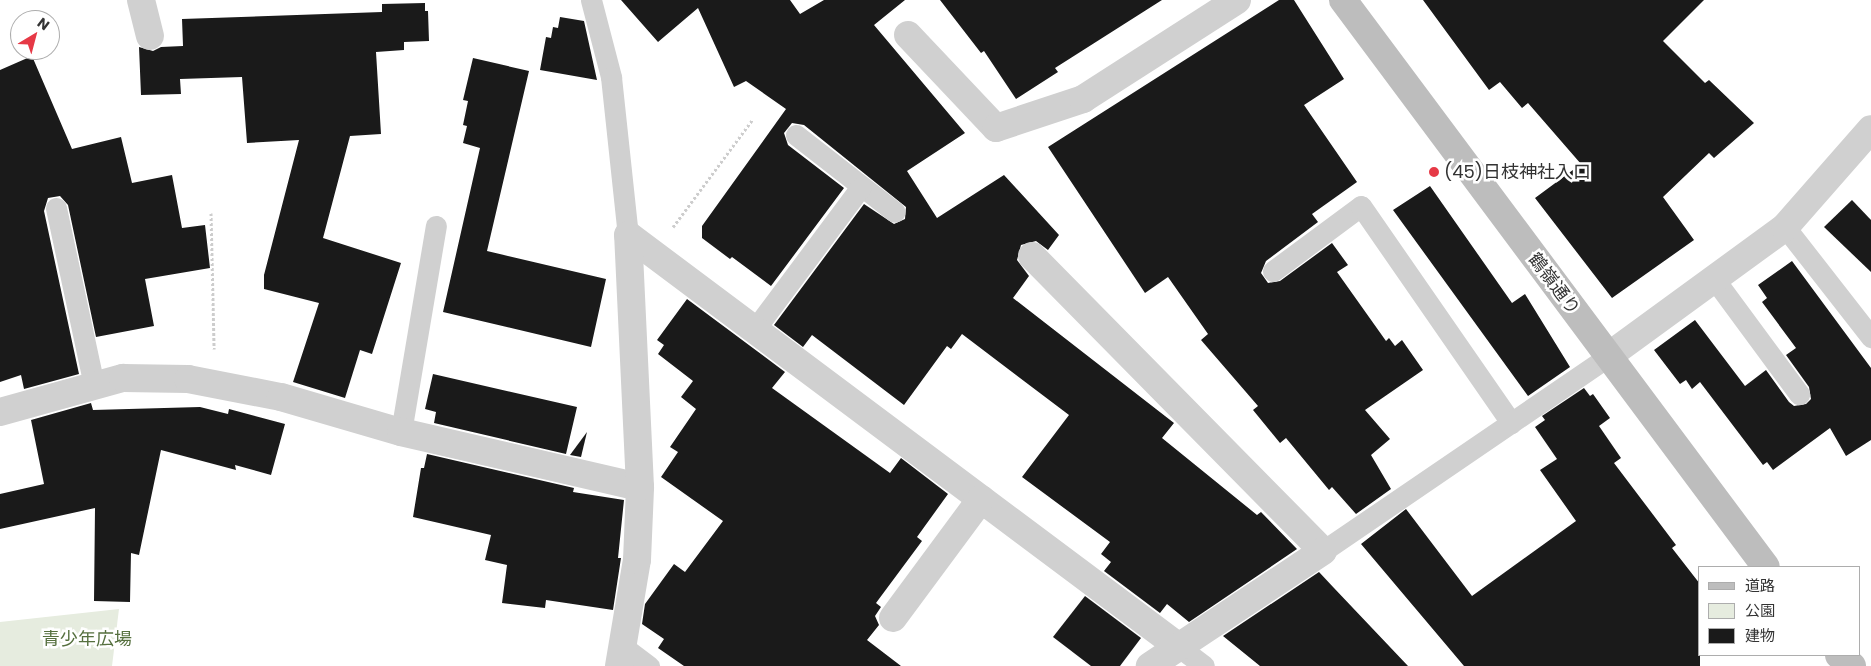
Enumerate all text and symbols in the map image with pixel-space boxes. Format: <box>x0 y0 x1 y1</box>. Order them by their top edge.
north arrow <box>10 10 60 60</box>
text: N <box>33 13 54 35</box>
place label: (45)日枝神社入口 <box>1444 161 1591 183</box>
marker: (45)日枝神社入口 <box>1428 166 1440 178</box>
street label: 鶴嶺通り <box>1524 249 1584 319</box>
legend <box>1698 566 1861 656</box>
text: 道路 <box>1745 575 1775 596</box>
text: 公園 <box>1745 600 1775 621</box>
text: 建物 <box>1745 625 1775 646</box>
park label: 青少年広場 <box>42 628 132 650</box>

